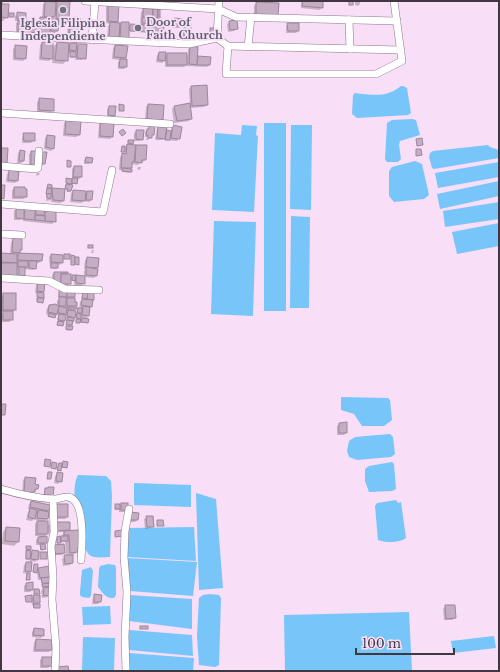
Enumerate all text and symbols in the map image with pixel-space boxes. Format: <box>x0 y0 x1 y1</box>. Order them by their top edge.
marker: Iglesia Filipina Independiente <box>58 5 68 15</box>
place label: Door of Faith Church <box>146 15 223 42</box>
place label: Iglesia Filipina Independiente <box>20 16 106 43</box>
marker: Door of Faith Church <box>133 23 143 33</box>
scale bar <box>356 630 454 656</box>
text: 100 m <box>362 636 401 651</box>

